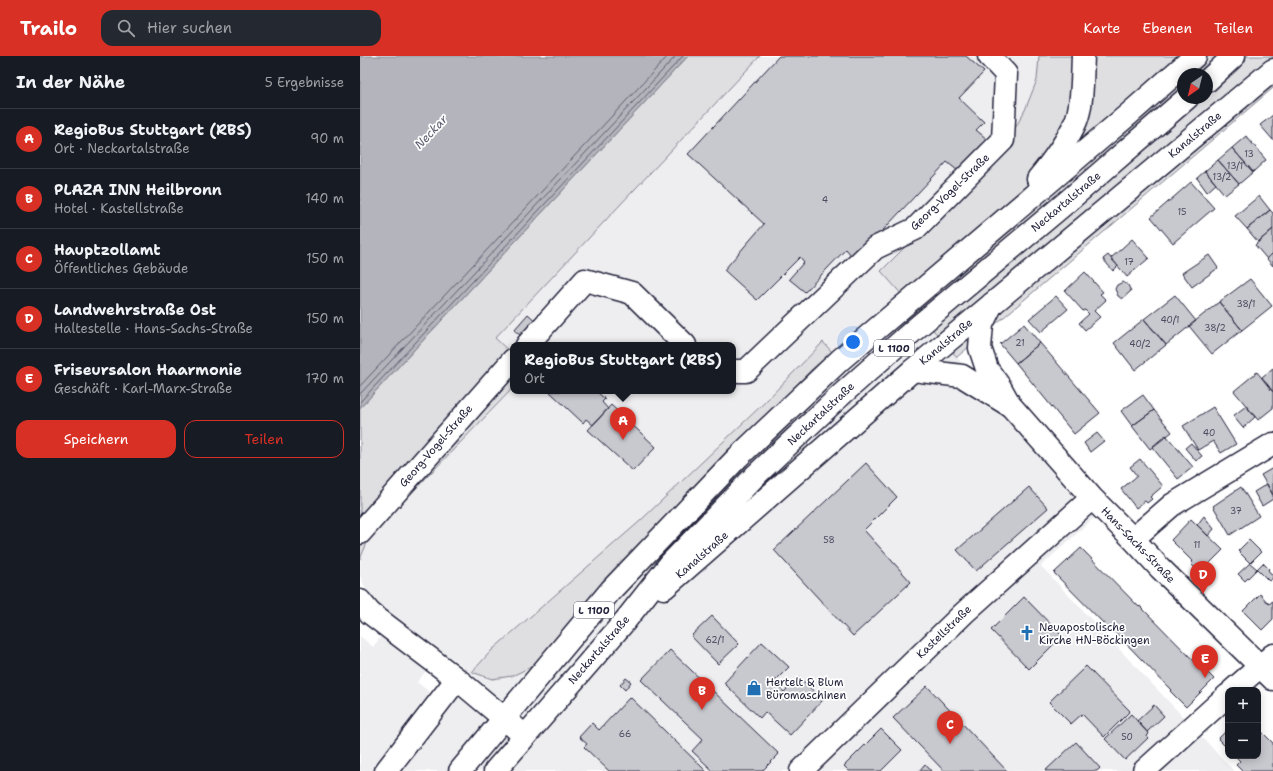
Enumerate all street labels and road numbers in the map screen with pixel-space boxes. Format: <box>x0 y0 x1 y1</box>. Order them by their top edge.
street label: Kanalstraße <box>1165 108 1225 162</box>
street label: Georg-Vogel-Straße <box>907 150 993 234</box>
street label: Neckartalstraße <box>1028 168 1104 236</box>
street label: Kanalstraße <box>916 315 976 369</box>
road number: L 1100 <box>874 340 914 356</box>
street label: Neckartalstraße <box>784 379 858 449</box>
street label: Georg-Vogel-Straße <box>396 402 476 490</box>
street label: Hans-Sachs-Straße <box>1098 504 1178 586</box>
street label: Kanalstraße <box>672 528 732 582</box>
road number: L 1100 <box>574 602 614 618</box>
street label: Kastellstraße <box>913 602 975 662</box>
street label: Neckartalstraße <box>565 612 633 688</box>

